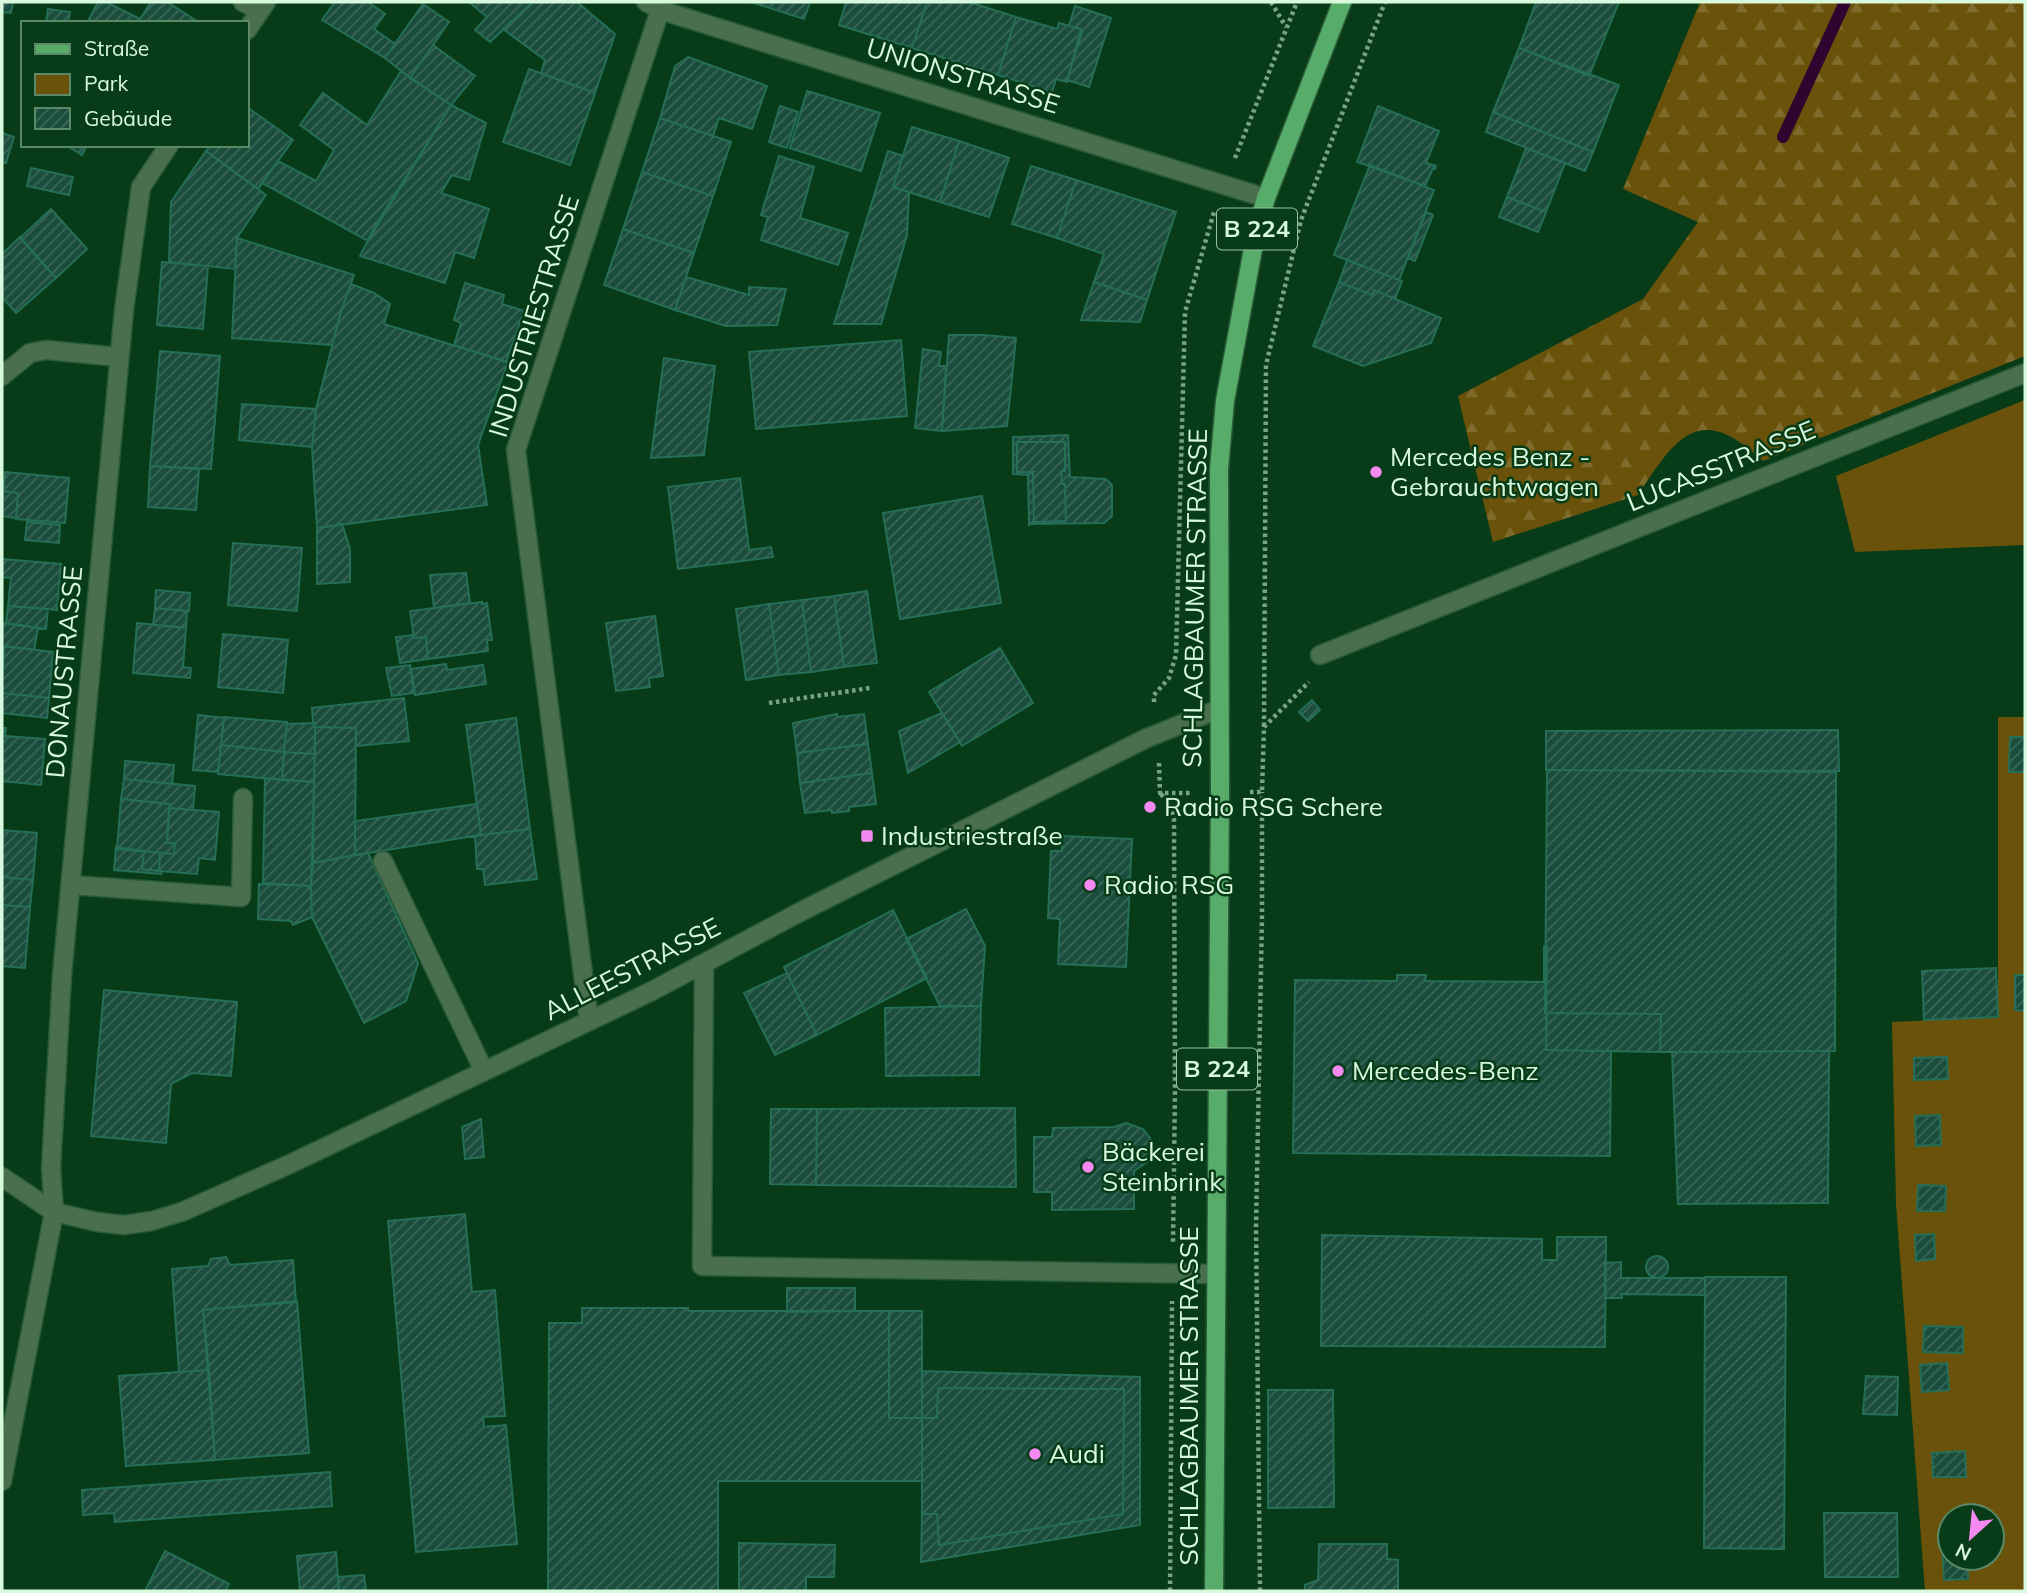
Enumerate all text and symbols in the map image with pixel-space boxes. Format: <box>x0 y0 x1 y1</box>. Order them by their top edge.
legend <box>21 21 248 147</box>
street label: UNIONSTRASSE <box>862 30 1064 121</box>
text: Straße <box>84 35 149 61</box>
text: Park <box>84 70 128 96</box>
text: Gebäude <box>84 105 172 131</box>
street label: INDUSTRIESTRASSE <box>481 191 586 441</box>
road number: B 224 <box>1217 209 1297 250</box>
street label: LUCASSTRASSE <box>1622 413 1820 518</box>
street label: SCHLAGBAUMER STRASSE <box>1175 428 1214 768</box>
place label: Mercedes Benz - Gebrauchtwagen <box>1390 440 1599 503</box>
marker: Mercedes Benz - Gebrauchtwagen <box>1368 464 1384 480</box>
street label: DONAUSTRASSE <box>38 565 89 779</box>
place label: Radio RSG Schere <box>1164 790 1383 823</box>
marker: Radio RSG Schere <box>1142 799 1158 815</box>
place label: Industriestraße <box>881 819 1063 852</box>
marker: Industriestraße <box>859 828 875 844</box>
place label: Radio RSG <box>1104 868 1234 901</box>
marker: Radio RSG <box>1082 877 1098 893</box>
street label: ALLEESTRASSE <box>538 910 726 1027</box>
road number: B 224 <box>1177 1049 1257 1090</box>
place label: Mercedes-Benz <box>1352 1054 1539 1087</box>
marker: Mercedes-Benz <box>1330 1063 1346 1079</box>
place label: Bäckerei Steinbrink <box>1102 1135 1223 1198</box>
marker: Bäckerei Steinbrink <box>1080 1159 1096 1175</box>
street label: SCHLAGBAUMER STRASSE <box>1172 1227 1205 1566</box>
place label: Audi <box>1049 1437 1105 1470</box>
marker: Audi <box>1027 1446 1043 1462</box>
north arrow <box>1936 1502 2006 1572</box>
text: N <box>1951 1538 1975 1566</box>

